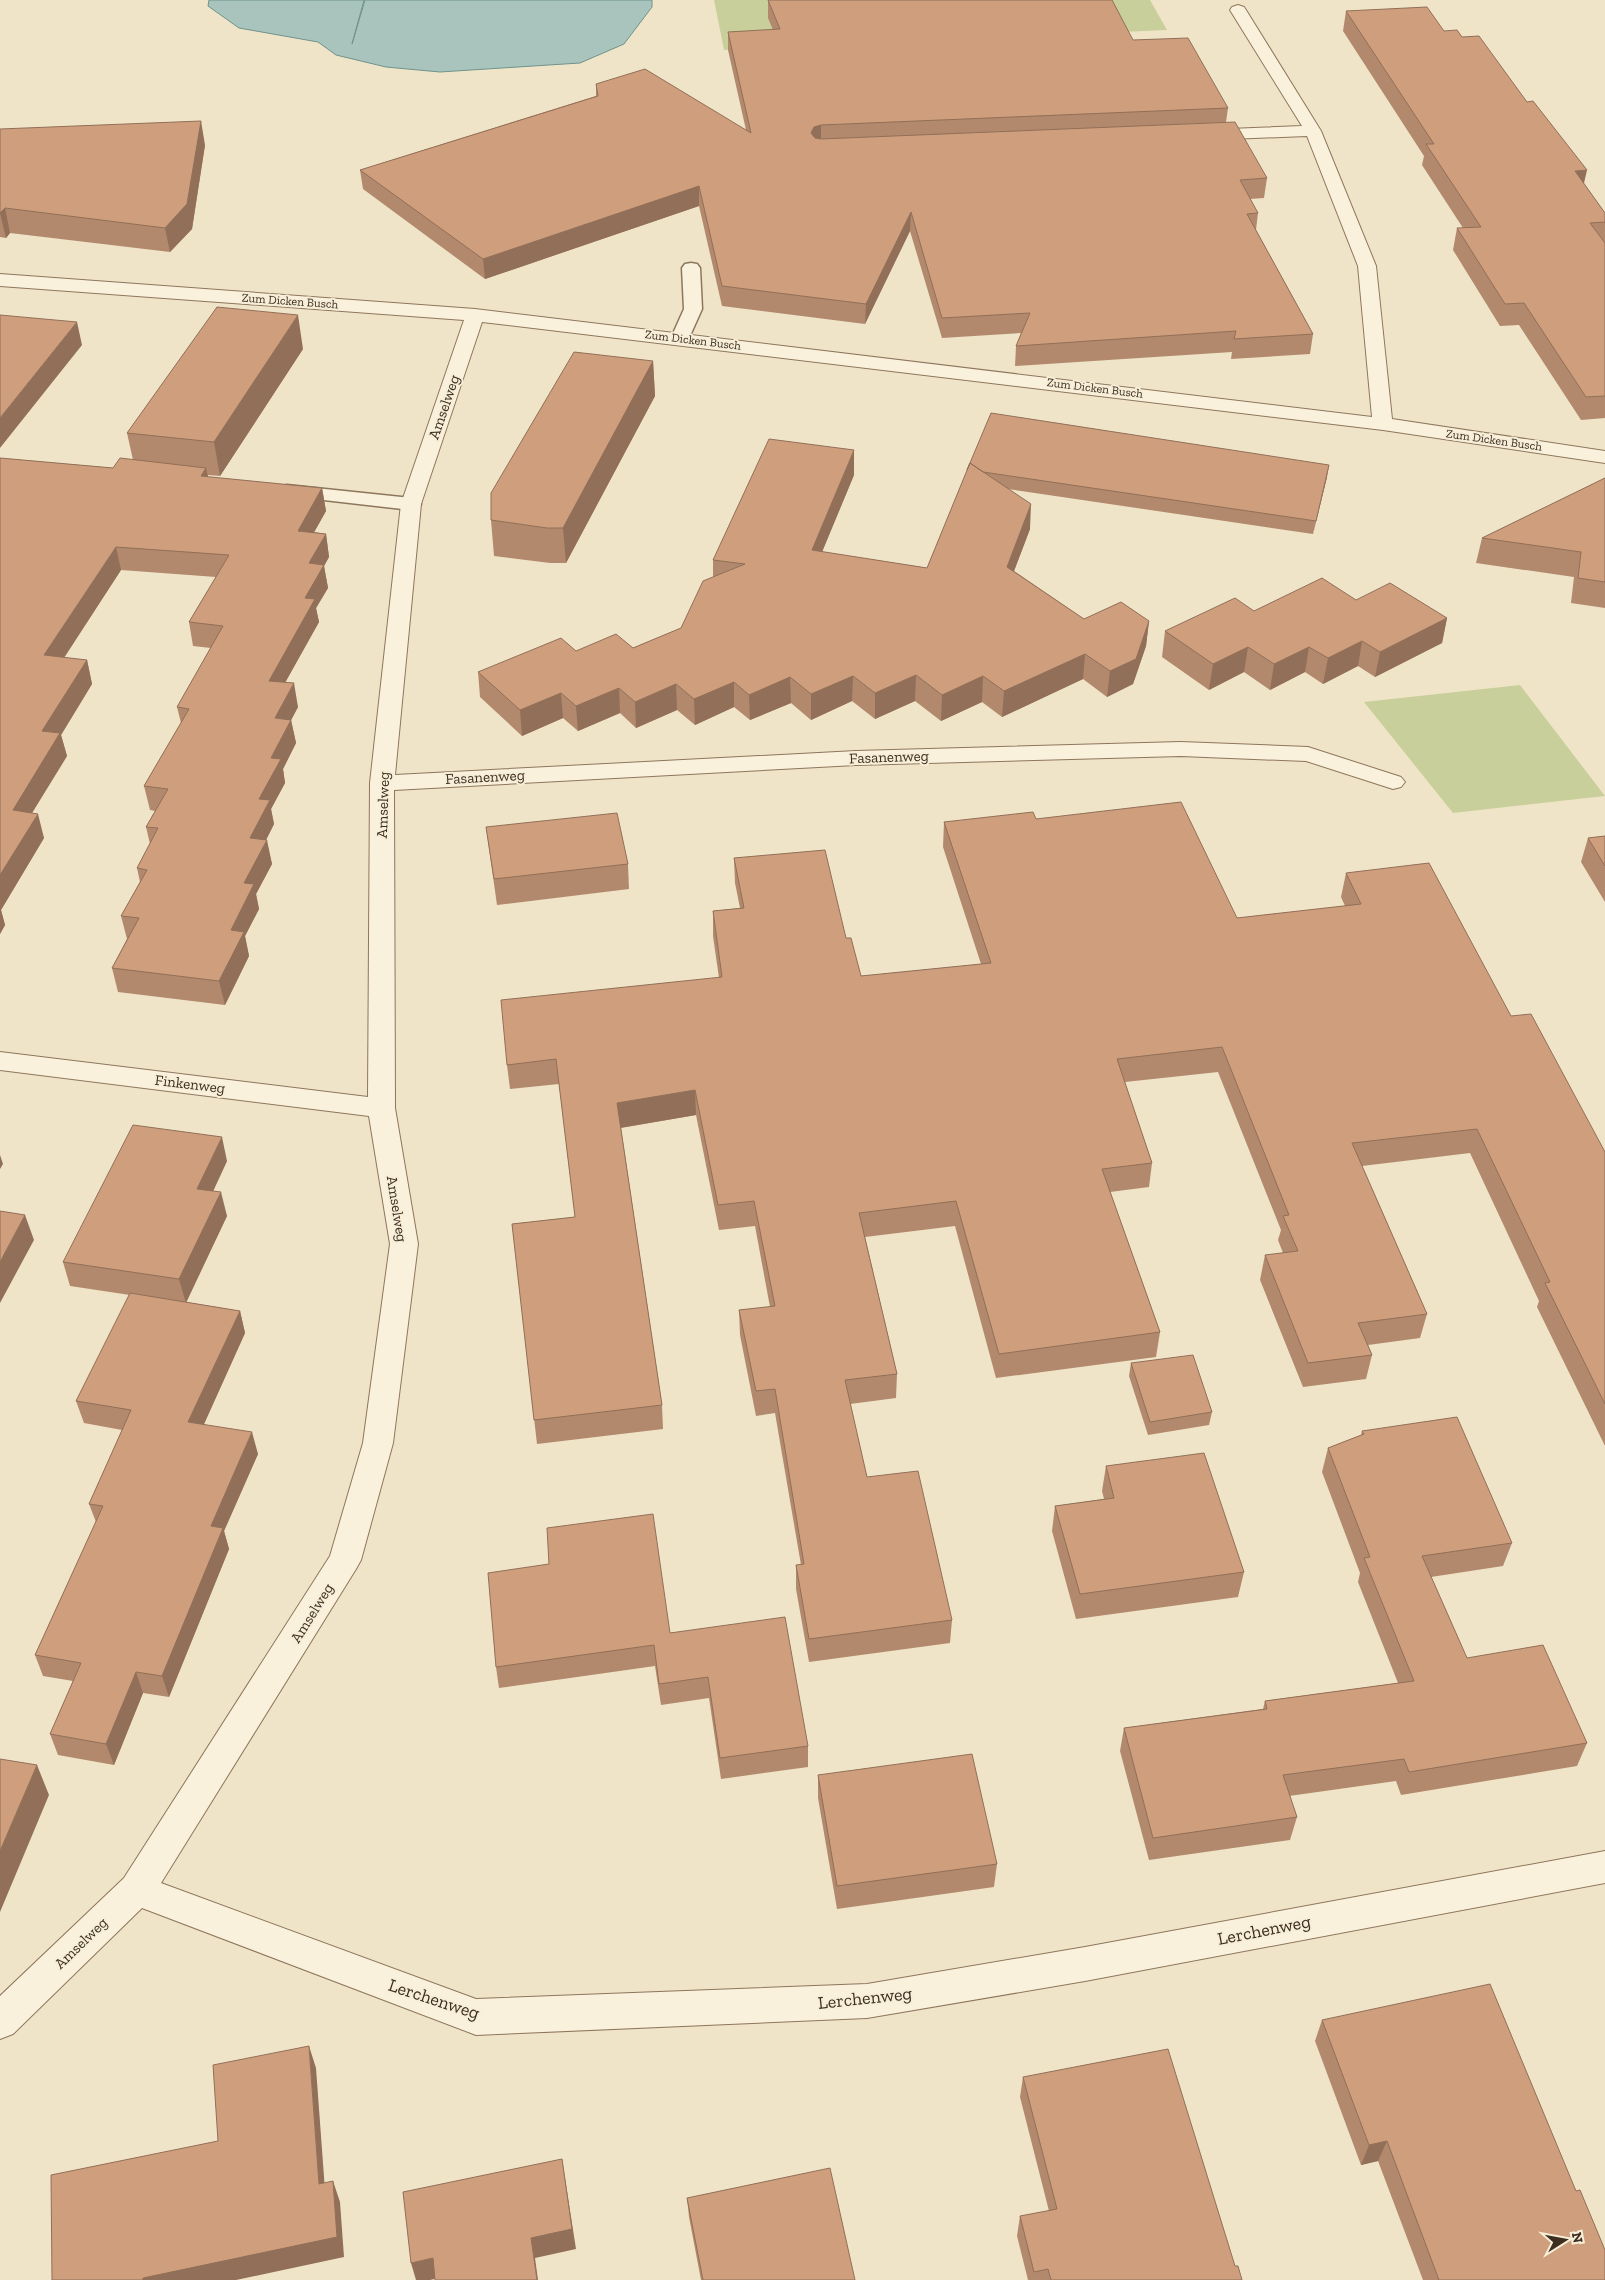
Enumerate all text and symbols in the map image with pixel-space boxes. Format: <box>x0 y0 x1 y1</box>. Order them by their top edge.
street label: Zum Dicken Busch <box>241 291 339 311</box>
street label: Zum Dicken Busch <box>644 327 742 353</box>
street label: Amselweg <box>425 373 463 441</box>
street label: Zum Dicken Busch <box>1046 375 1144 401</box>
street label: Zum Dicken Busch <box>1445 426 1543 454</box>
street label: Fasanenweg <box>849 747 929 767</box>
street label: Fasanenweg <box>445 766 525 788</box>
street label: Amselweg <box>373 771 393 839</box>
street label: Finkenweg <box>154 1071 226 1097</box>
street label: Amselweg <box>383 1175 411 1243</box>
street label: Amselweg <box>287 1580 337 1646</box>
street label: Lerchenweg <box>1215 1910 1313 1950</box>
street label: Amselweg <box>51 1913 111 1973</box>
street label: Lerchenweg <box>386 1974 482 2024</box>
street label: Lerchenweg <box>817 1982 913 2014</box>
north arrow <box>1540 2215 1590 2265</box>
text: N <box>1568 2231 1587 2245</box>

